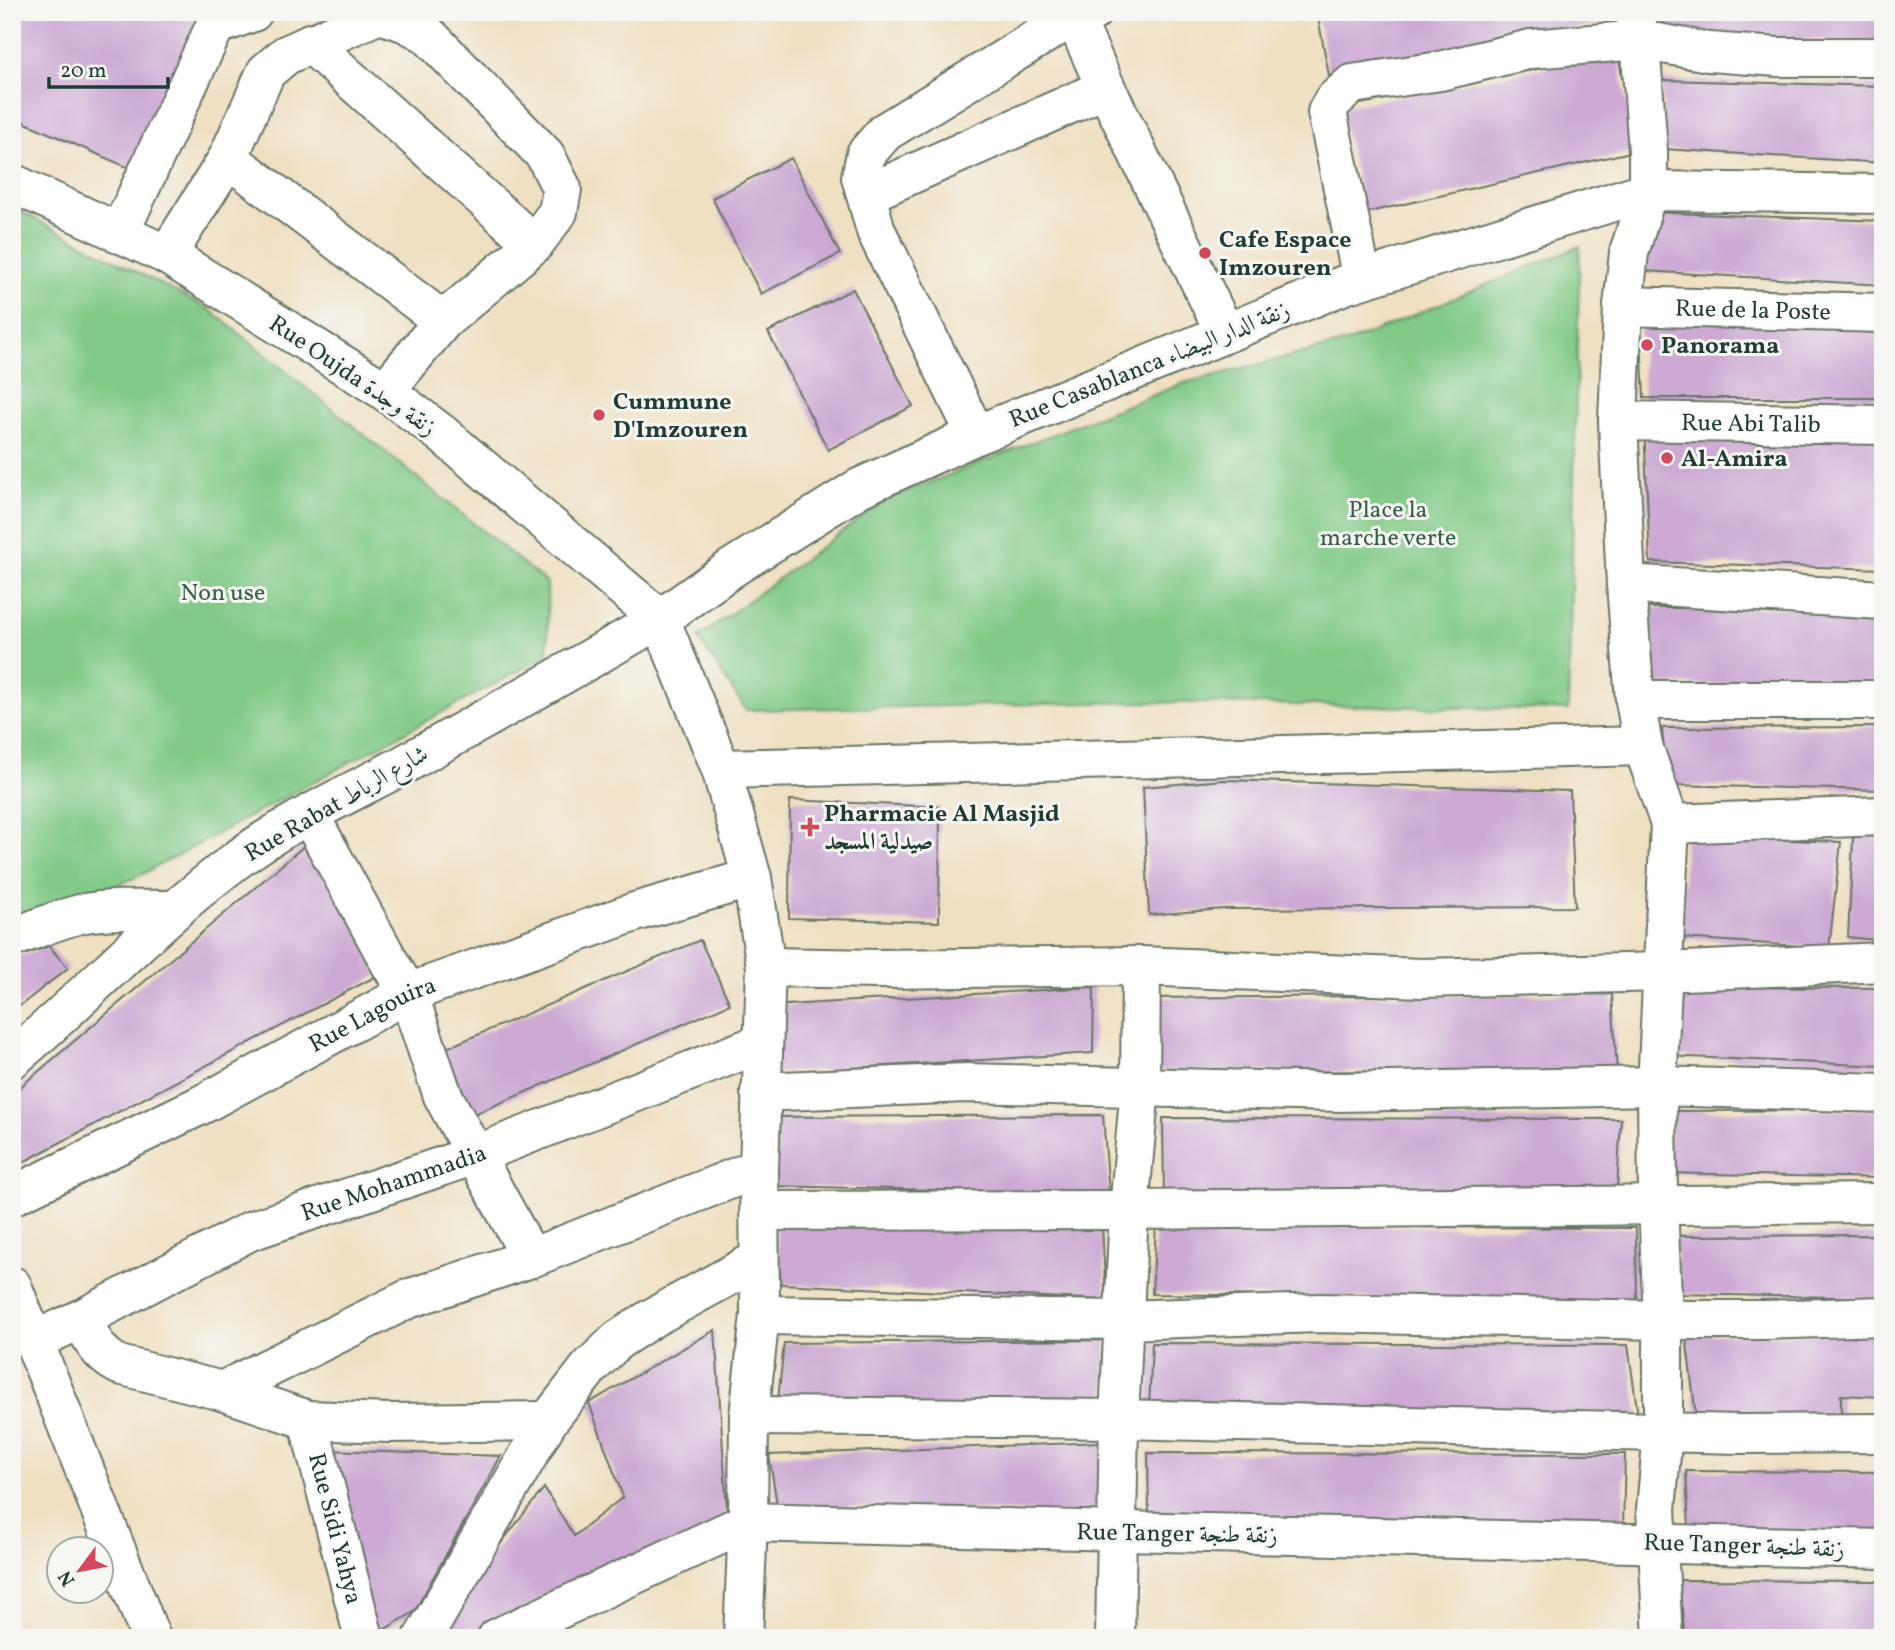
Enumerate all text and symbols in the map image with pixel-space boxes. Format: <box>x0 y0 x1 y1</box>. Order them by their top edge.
scale bar <box>49 46 168 90</box>
text: 20 m <box>60 57 106 86</box>
place label: Cafe Espace Imzouren <box>1219 224 1352 286</box>
marker: Cafe Espace Imzouren <box>1197 245 1213 261</box>
street label: Rue de la Poste <box>1674 292 1831 331</box>
street label: Rue Casablanca زنقة الدار البيضاء <box>1004 294 1295 438</box>
street label: Rue Oujda زنقة وجدة <box>261 308 443 445</box>
place label: Panorama <box>1661 330 1779 364</box>
marker: Panorama <box>1639 337 1655 353</box>
place label: Cummune D'Imzouren <box>613 386 748 448</box>
marker: Cummune D'Imzouren <box>591 407 607 423</box>
street label: Rue Abi Talib <box>1681 407 1821 443</box>
place label: Al-Amira <box>1681 443 1788 477</box>
marker: Al-Amira <box>1659 450 1675 466</box>
park label: Place la marche verte <box>1320 494 1456 556</box>
park label: Non use <box>181 577 265 611</box>
street label: Rue Rabat شارع الرباط <box>239 738 436 872</box>
place label: Pharmacie Al Masjid صيدلية المسجد <box>824 798 1060 860</box>
marker: Pharmacie Al Masjid صيدلية المسجد <box>802 819 818 835</box>
street label: Rue Lagouira <box>303 969 441 1062</box>
street label: Rue Mohammadia <box>297 1137 492 1232</box>
street label: Rue Sidi Yahya <box>298 1450 370 1608</box>
street label: Rue Tanger زنقة طنجة <box>1076 1516 1278 1554</box>
street label: Rue Tanger زنقة طنجة <box>1643 1526 1845 1568</box>
north arrow <box>46 1534 116 1604</box>
text: N <box>52 1565 82 1591</box>

